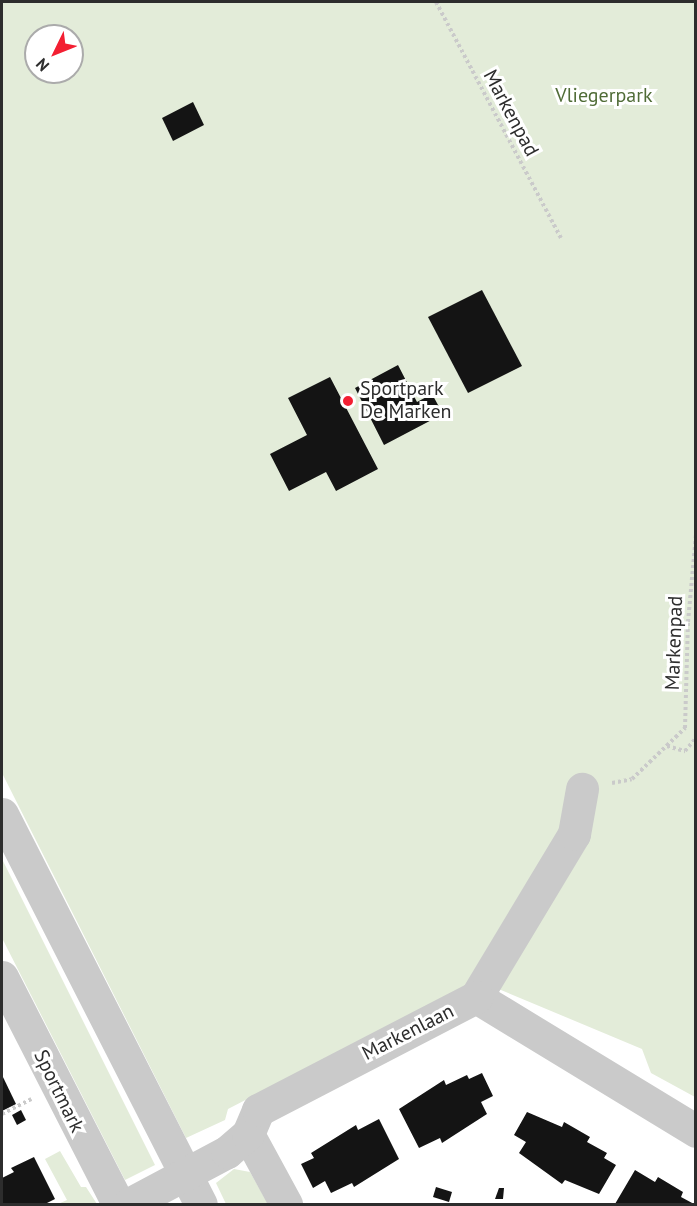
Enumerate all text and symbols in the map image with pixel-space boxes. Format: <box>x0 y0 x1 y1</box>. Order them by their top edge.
north arrow <box>24 24 84 84</box>
text: N <box>31 54 53 76</box>
street label: Markenpad <box>478 66 544 160</box>
park label: Vliegerpark <box>555 83 653 107</box>
place label: Sportpark De Marken <box>360 377 452 424</box>
marker: Sportpark De Marken <box>341 394 355 408</box>
street label: Markenpad <box>660 595 688 691</box>
street label: Markenlaan <box>358 999 458 1065</box>
street label: Sportmark <box>29 1046 89 1136</box>

